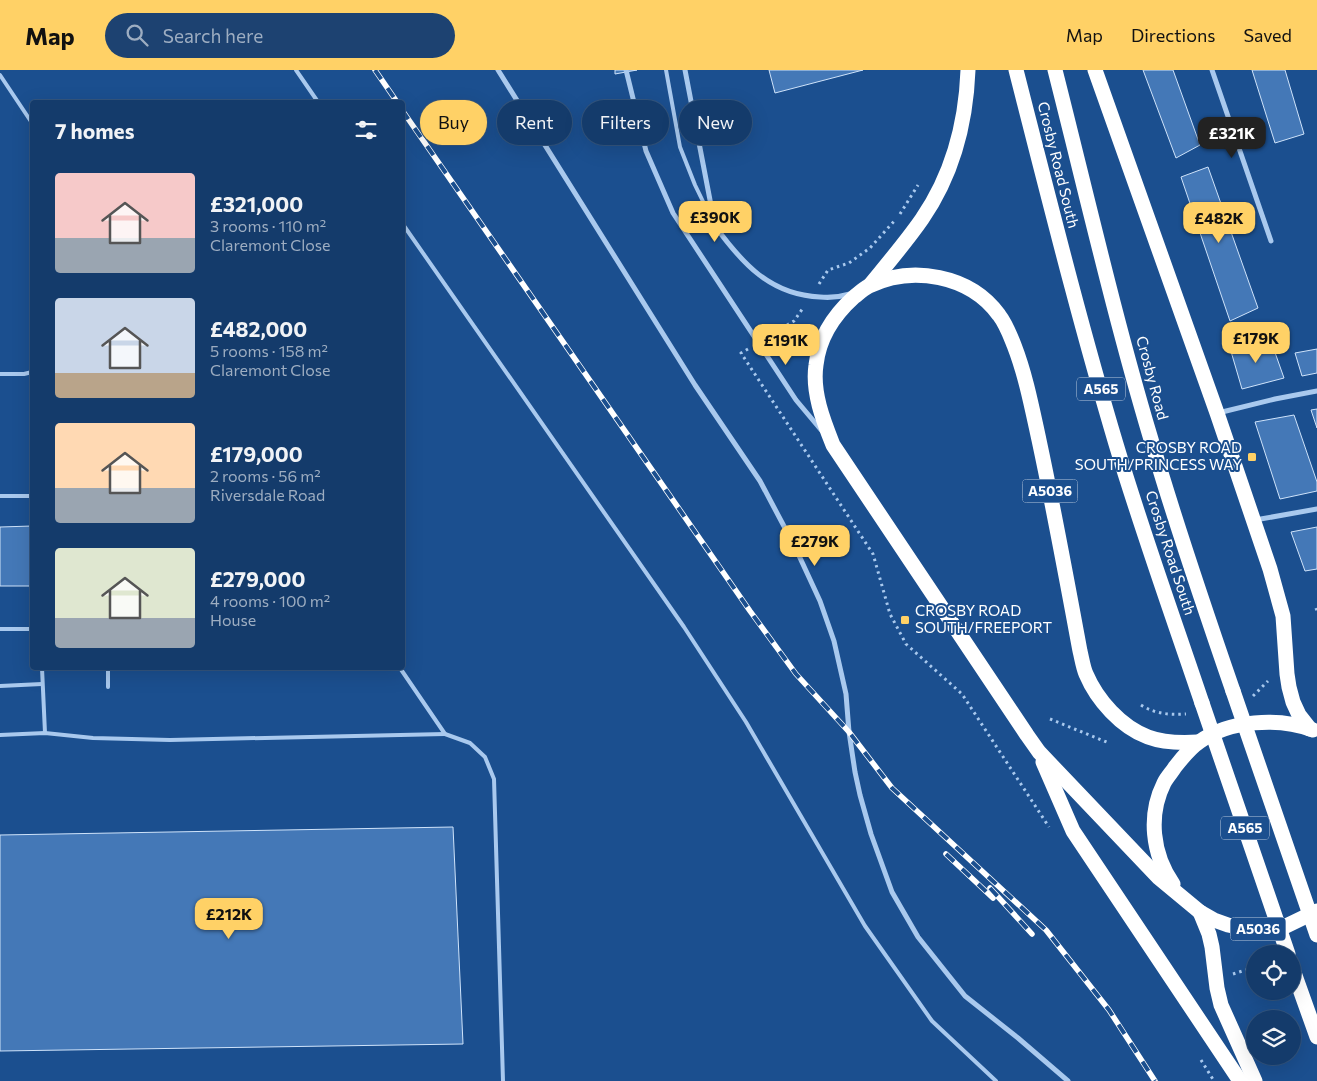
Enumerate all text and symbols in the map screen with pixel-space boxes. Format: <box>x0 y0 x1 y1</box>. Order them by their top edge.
search box <box>105 13 455 58</box>
text: Map <box>25 21 75 50</box>
icon: search <box>123 21 151 49</box>
text: Search here <box>163 24 263 47</box>
text: Map <box>1066 24 1103 46</box>
text: Directions <box>1131 24 1215 46</box>
text: Saved <box>1243 24 1292 46</box>
chip: Buy <box>420 100 487 145</box>
chip: Rent <box>497 100 572 145</box>
chip: Filters <box>582 100 669 145</box>
chip: New <box>679 100 752 145</box>
street label: Crosby Road South <box>1035 100 1083 230</box>
icon: filters <box>352 116 380 144</box>
pin: £321K <box>1197 116 1267 159</box>
text: 7 homes <box>55 118 134 143</box>
text: £321K <box>1209 123 1255 142</box>
text: £321,000 <box>210 191 303 216</box>
icon: home <box>95 193 155 253</box>
pin: £390K <box>680 200 750 243</box>
pin: £482K <box>1184 202 1254 244</box>
text: £390K <box>690 207 740 226</box>
text: £482K <box>1194 208 1244 227</box>
text: 3 rooms · 110 m² <box>210 216 326 235</box>
text: Claremont Close <box>210 235 330 254</box>
text: £482,000 <box>210 316 307 341</box>
icon: home <box>95 318 155 378</box>
pin: £179K <box>1221 322 1291 364</box>
pin: £191K <box>751 324 821 366</box>
text: £179K <box>1233 328 1279 347</box>
text: £191K <box>764 330 808 349</box>
street label: Crosby Road <box>1133 334 1173 422</box>
text: 5 rooms · 158 m² <box>210 341 328 360</box>
text: Claremont Close <box>210 360 330 379</box>
road number: A565 <box>1077 378 1125 400</box>
place label: CROSBY ROAD SOUTH/PRINCESS WAY <box>1075 438 1242 473</box>
text: £179,000 <box>210 441 303 466</box>
icon: home <box>95 443 155 503</box>
marker: CROSBY ROAD SOUTH/PRINCESS WAY <box>1246 451 1258 463</box>
text: 2 rooms · 56 m² <box>210 466 321 485</box>
road number: A5036 <box>1022 480 1078 502</box>
text: Riversdale Road <box>210 485 325 504</box>
street label: Crosby Road South <box>1142 488 1200 617</box>
pin: £279K <box>780 524 850 567</box>
text: £279K <box>791 531 839 550</box>
text: £279,000 <box>210 566 305 591</box>
icon: home <box>95 568 155 628</box>
text: 4 rooms · 100 m² <box>210 591 330 610</box>
place label: CROSBY ROAD SOUTH/FREEPORT <box>915 601 1052 636</box>
text: House <box>210 610 256 629</box>
marker: CROSBY ROAD SOUTH/FREEPORT <box>899 614 911 626</box>
road number: A565 <box>1221 816 1269 840</box>
pin: £212K <box>194 898 264 940</box>
text: £212K <box>206 904 252 923</box>
road number: A5036 <box>1230 918 1286 941</box>
map controls <box>1246 945 1301 1065</box>
button: locate <box>1246 945 1301 1000</box>
button: layers <box>1246 1010 1301 1065</box>

